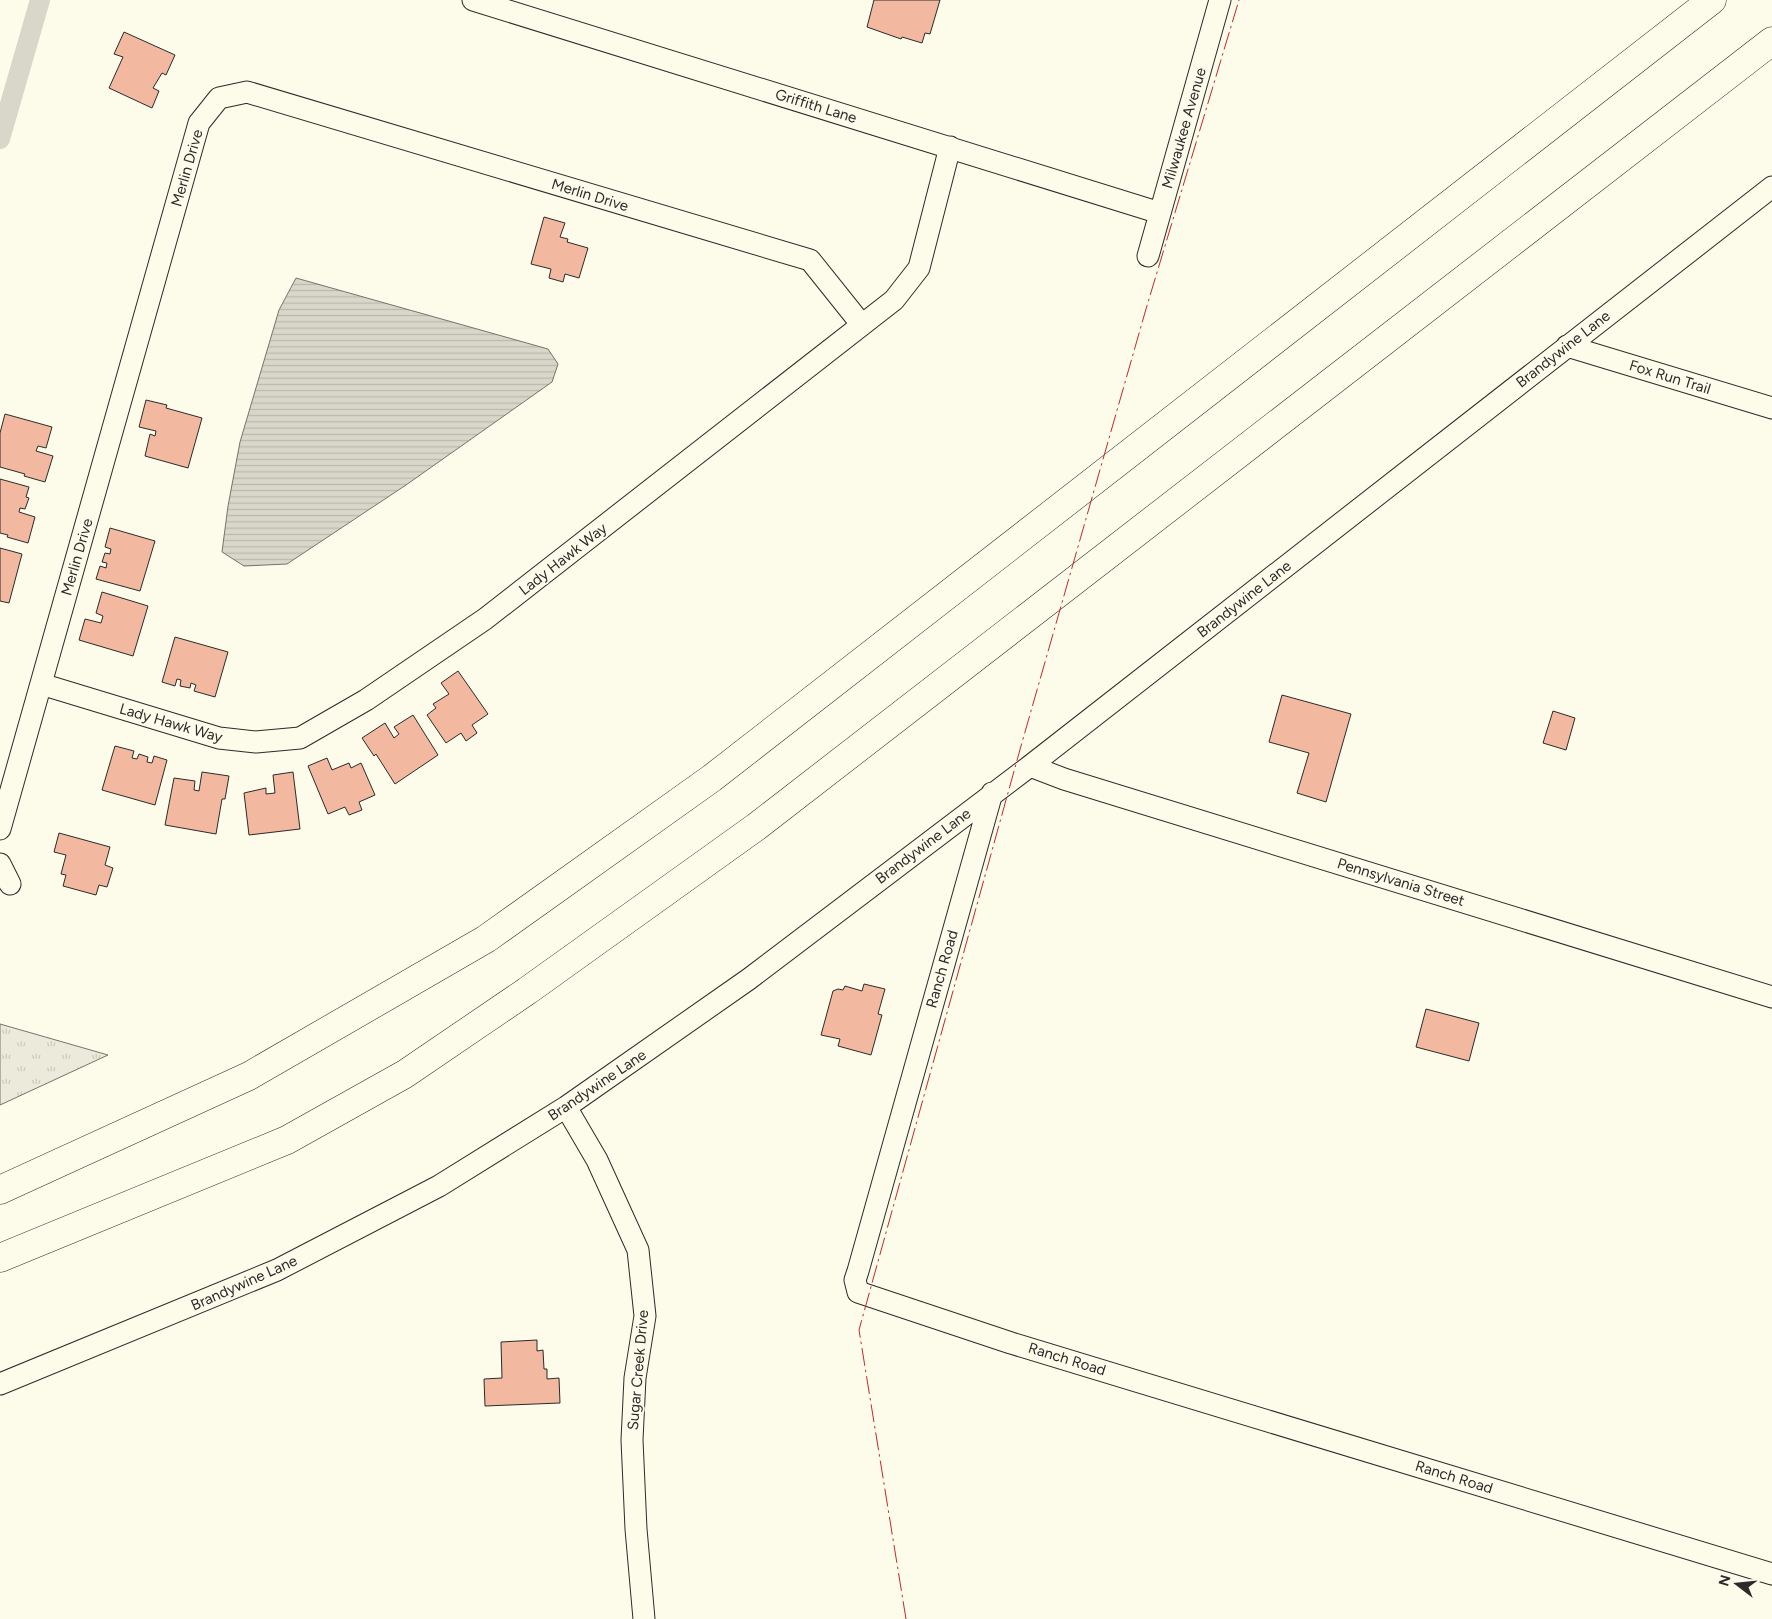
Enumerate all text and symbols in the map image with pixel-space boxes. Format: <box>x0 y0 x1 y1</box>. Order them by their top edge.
street label: Milwaukee Avenue <box>1158 65 1210 191</box>
street label: Griffith Lane <box>773 85 859 127</box>
street label: Merlin Drive <box>167 127 207 209</box>
street label: Merlin Drive <box>549 175 631 215</box>
street label: Brandywine Lane <box>1512 307 1614 391</box>
street label: Fox Run Trail <box>1627 356 1713 398</box>
street label: Merlin Drive <box>57 516 97 598</box>
street label: Lady Hawk Way <box>515 519 611 599</box>
street label: Brandywine Lane <box>1193 557 1295 641</box>
street label: Lady Hawk Way <box>117 700 225 746</box>
street label: Brandywine Lane <box>872 804 974 888</box>
street label: Pennsylvania Street <box>1335 854 1467 910</box>
street label: Ranch Road <box>922 928 962 1010</box>
street label: Brandywine Lane <box>545 1046 649 1124</box>
street label: Brandywine Lane <box>188 1252 300 1314</box>
street label: Sugar Creek Drive <box>624 1309 652 1431</box>
street label: Ranch Road <box>1026 1339 1108 1379</box>
street label: Ranch Road <box>1413 1457 1495 1497</box>
north arrow <box>1712 1559 1762 1609</box>
text: N <box>1715 1573 1735 1588</box>

